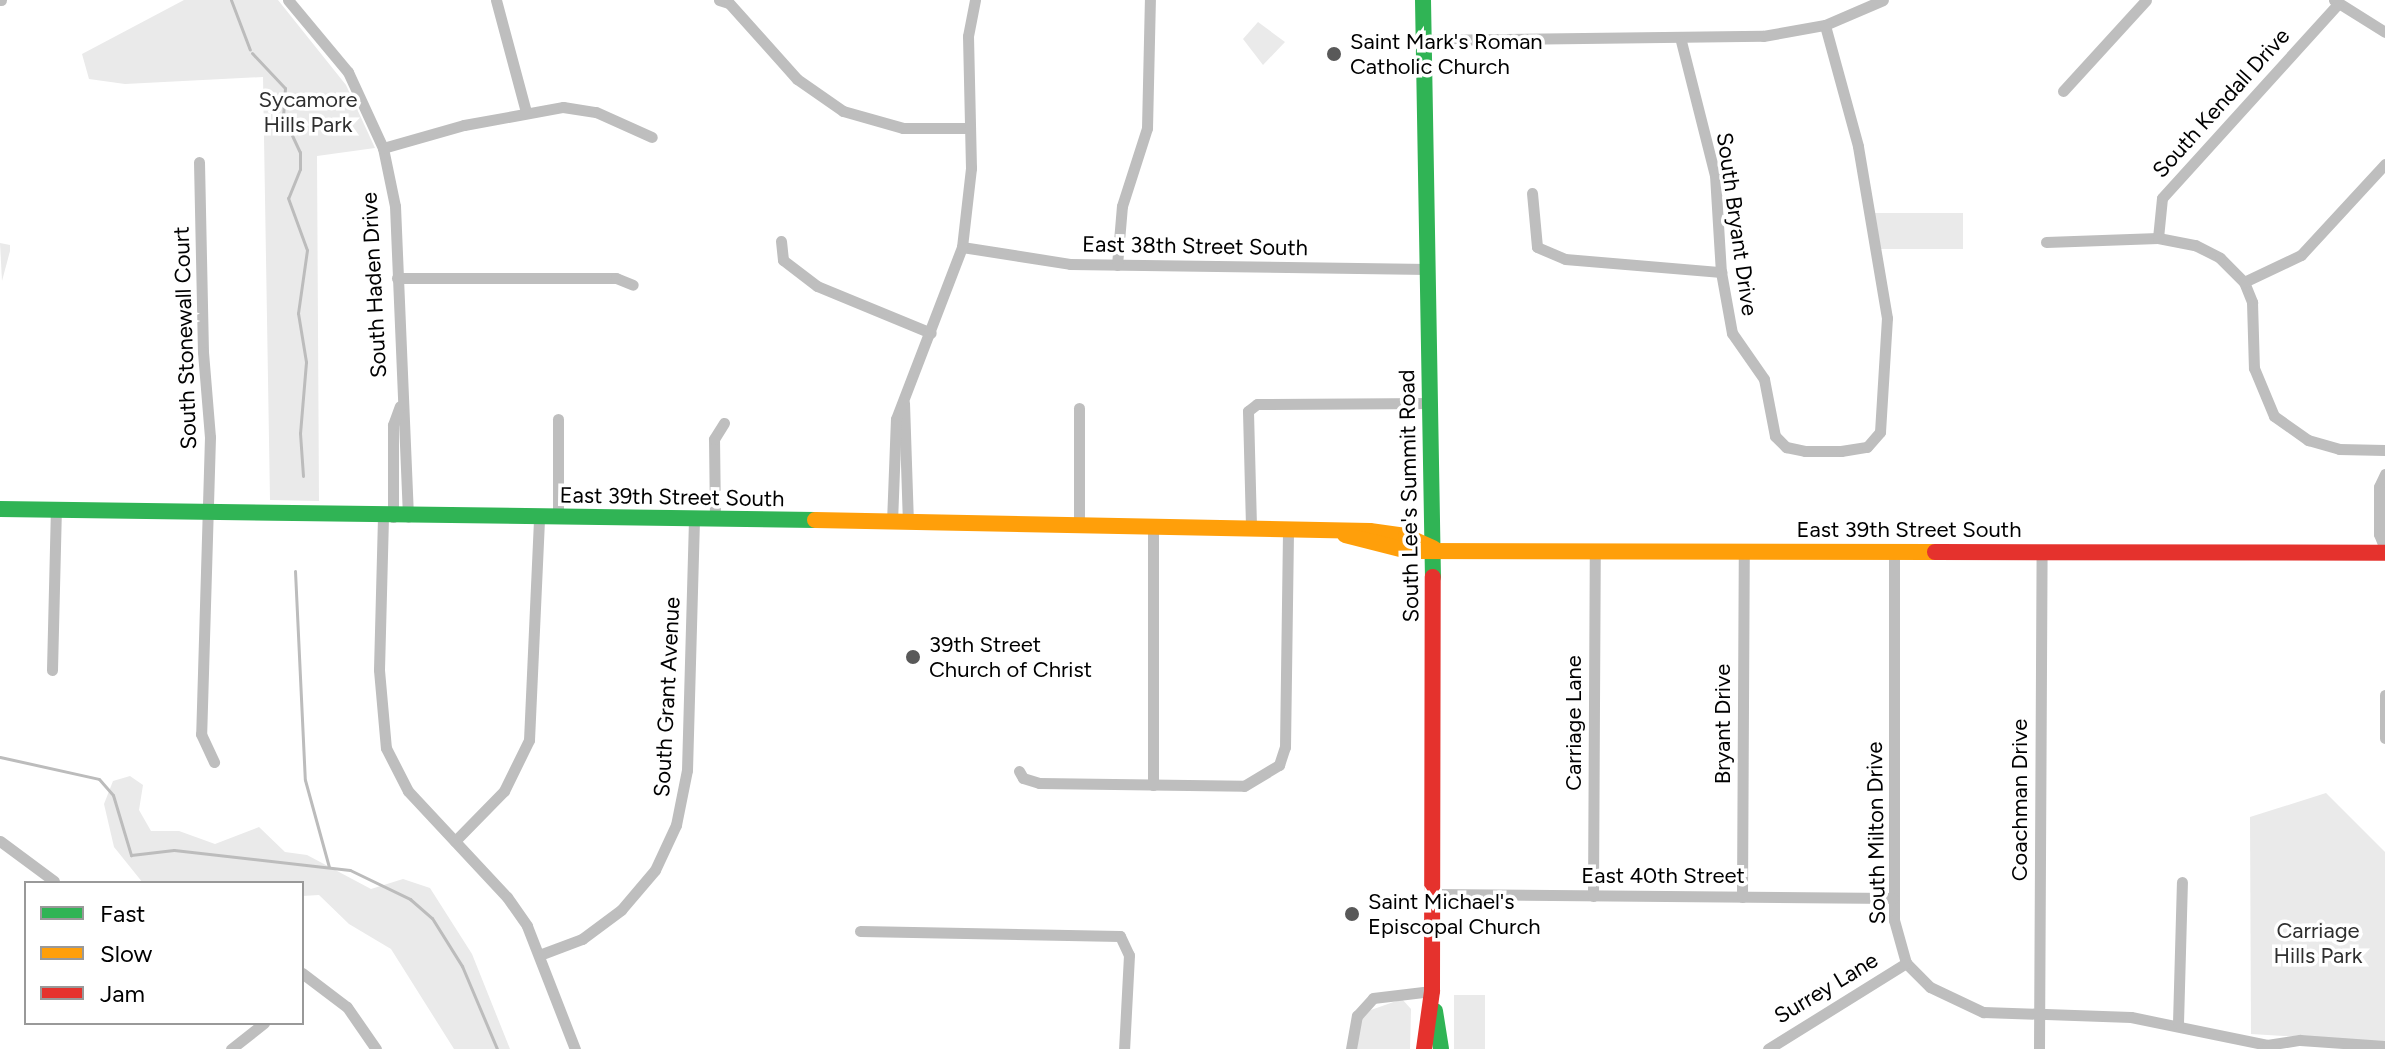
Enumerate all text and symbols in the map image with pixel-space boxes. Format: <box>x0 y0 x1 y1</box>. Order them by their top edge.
street label: South Kendall Drive <box>2147 23 2295 183</box>
place label: Saint Mark's Roman Catholic Church <box>1350 28 1543 80</box>
marker: Saint Mark's Roman Catholic Church <box>1325 45 1343 63</box>
park label: Sycamore Hills Park <box>259 86 357 138</box>
street label: South Bryant Drive <box>1711 131 1763 317</box>
street label: South Haden Drive <box>356 192 392 378</box>
street label: South Stonewall Court <box>168 226 202 450</box>
street label: East 38th Street South <box>1082 231 1308 261</box>
street label: South Lee's Summit Road <box>1394 369 1424 623</box>
street label: East 39th Street South <box>559 482 785 512</box>
street label: East 39th Street South <box>1797 517 2021 543</box>
street label: South Grant Avenue <box>649 596 685 798</box>
place label: 39th Street Church of Christ <box>929 631 1092 682</box>
marker: 39th Street Church of Christ <box>904 648 922 666</box>
street label: Carriage Lane <box>1561 655 1587 791</box>
street label: Bryant Drive <box>1710 664 1736 784</box>
street label: Coachman Drive <box>2007 719 2033 881</box>
street label: South Milton Drive <box>1861 741 1891 925</box>
street label: East 40th Street <box>1581 863 1745 889</box>
legend <box>24 881 304 1025</box>
place label: Saint Michael's Episcopal Church <box>1368 888 1541 940</box>
text: Fast <box>100 899 145 928</box>
marker: Saint Michael's Episcopal Church <box>1343 905 1361 923</box>
park label: Carriage Hills Park <box>2274 917 2362 968</box>
text: Slow <box>100 939 152 968</box>
street label: Surrey Lane <box>1769 947 1883 1029</box>
text: Jam <box>100 979 145 1008</box>

